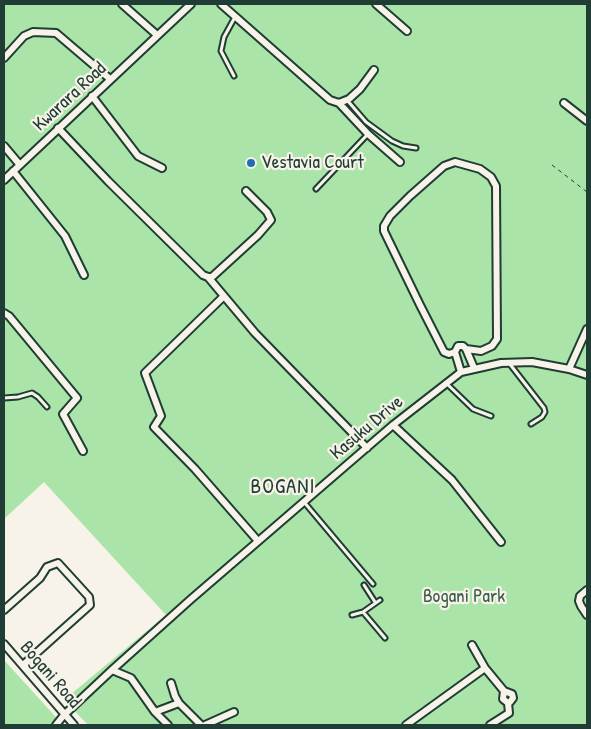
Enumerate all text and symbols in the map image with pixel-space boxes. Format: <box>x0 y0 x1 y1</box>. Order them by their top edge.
street label: Kwarara Road <box>29 58 111 136</box>
place label: Vestavia Court <box>261 152 364 174</box>
marker: Vestavia Court <box>245 157 257 169</box>
street label: Kasuku Drive <box>326 391 408 465</box>
district label: BOGANI <box>250 474 316 500</box>
park label: Bogani Park <box>423 586 505 608</box>
street label: Bogani Road <box>15 637 85 713</box>

